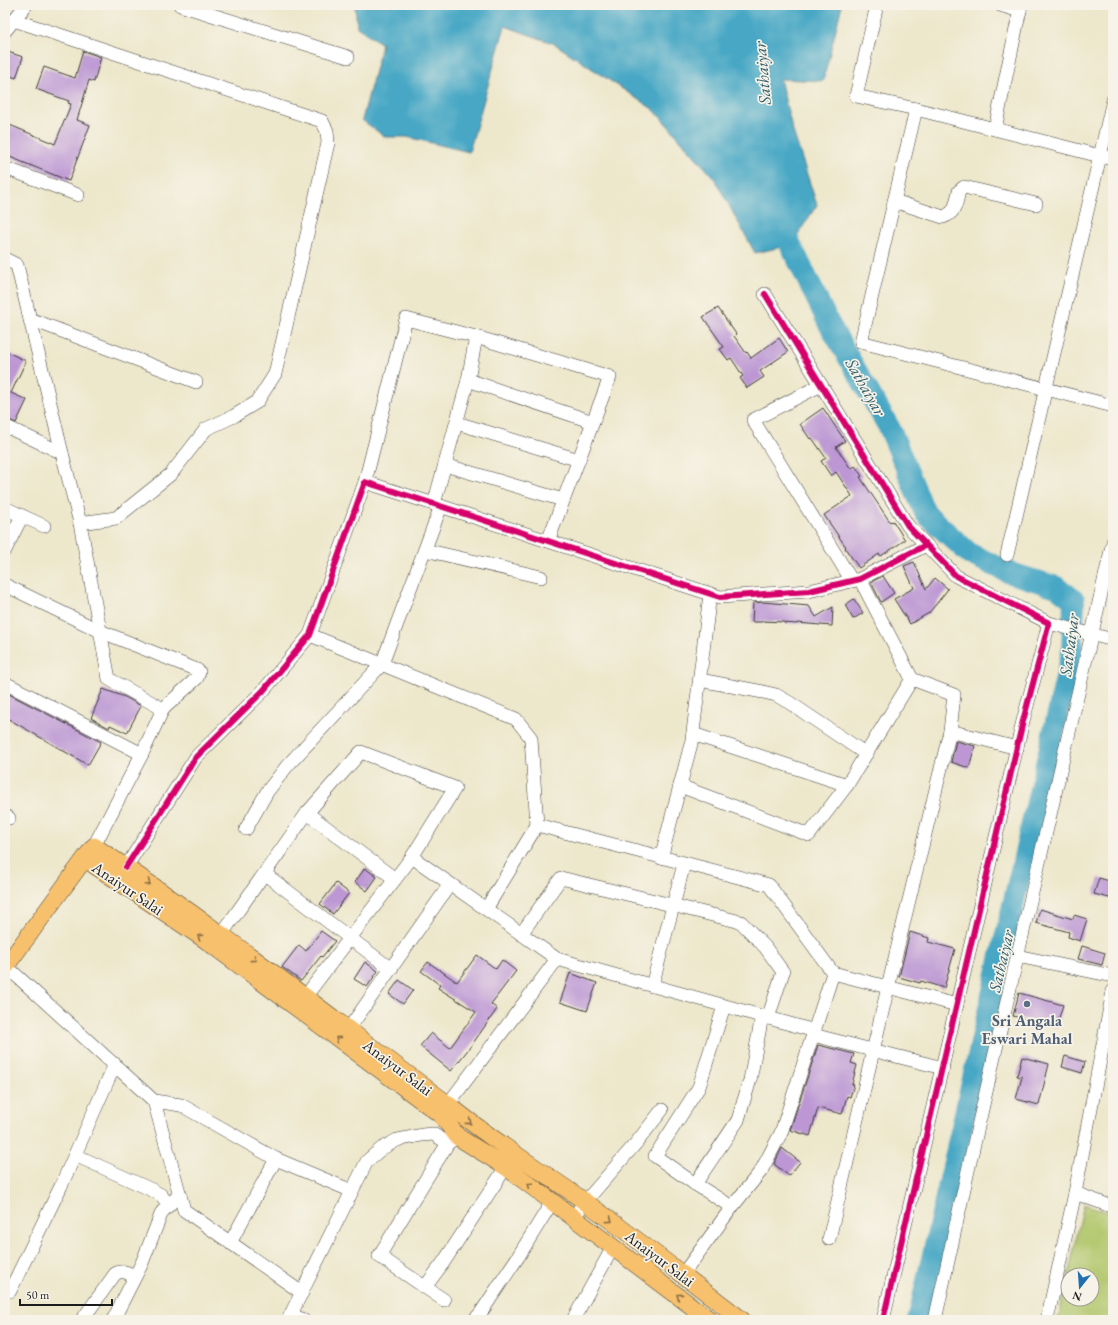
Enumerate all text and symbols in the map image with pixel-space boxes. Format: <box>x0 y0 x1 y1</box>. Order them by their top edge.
water label: Sathaiyar <box>748 39 776 106</box>
water label: Sathaiyar <box>840 353 892 421</box>
water label: Sathaiyar <box>1054 611 1084 679</box>
street label: Anaiyur Salai <box>87 856 168 920</box>
one-way arrow <box>144 878 151 886</box>
water label: Sathaiyar <box>983 926 1019 995</box>
one-way arrow <box>197 934 204 942</box>
one-way arrow <box>249 954 256 961</box>
marker: Sri Angala Eswari Mahal <box>1022 999 1032 1009</box>
place label: Sri Angala Eswari Mahal <box>982 1010 1073 1049</box>
street label: Anaiyur Salai <box>358 1034 437 1100</box>
one-way arrow <box>336 1037 343 1044</box>
one-way arrow <box>464 1117 472 1124</box>
one-way arrow <box>527 1183 534 1190</box>
one-way arrow <box>605 1216 612 1223</box>
street label: Anaiyur Salai <box>620 1225 699 1291</box>
north arrow <box>1060 1267 1100 1307</box>
scale bar <box>20 1281 112 1307</box>
text: 50 m <box>26 1287 50 1303</box>
text: N <box>1071 1289 1083 1305</box>
one-way arrow <box>676 1294 683 1301</box>

